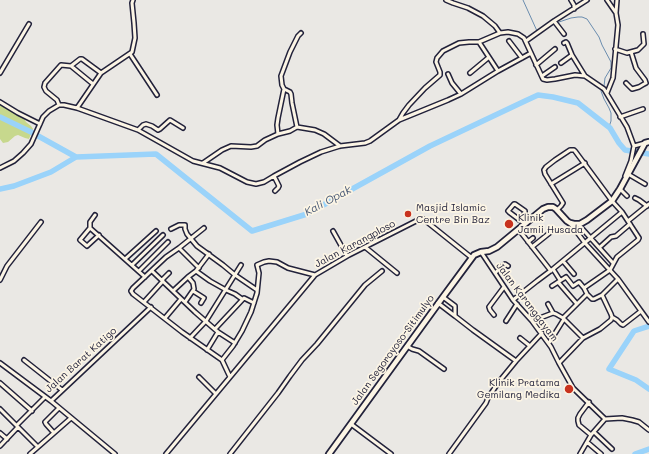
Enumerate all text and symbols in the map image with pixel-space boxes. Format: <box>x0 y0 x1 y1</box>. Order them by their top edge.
water label: Kali Opak <box>302 183 354 219</box>
place label: Masjid Islamic Centre Bin Baz <box>416 202 490 226</box>
marker: Masjid Islamic Centre Bin Baz <box>403 209 413 219</box>
place label: Klinik Jamii Husada <box>518 212 583 236</box>
street label: Jalan Karangploso <box>313 218 397 270</box>
marker: Klinik Jamii Husada <box>503 218 515 230</box>
street label: Jalan Karanggayam <box>493 260 561 344</box>
street label: Jalan Segoroyoso-Sitimulyo <box>349 293 437 407</box>
street label: Jalan Barat Katigo <box>43 325 119 395</box>
place label: Klinik Pratama Gemilang Medika <box>477 377 560 400</box>
marker: Klinik Pratama Gemilang Medika <box>563 383 575 395</box>

